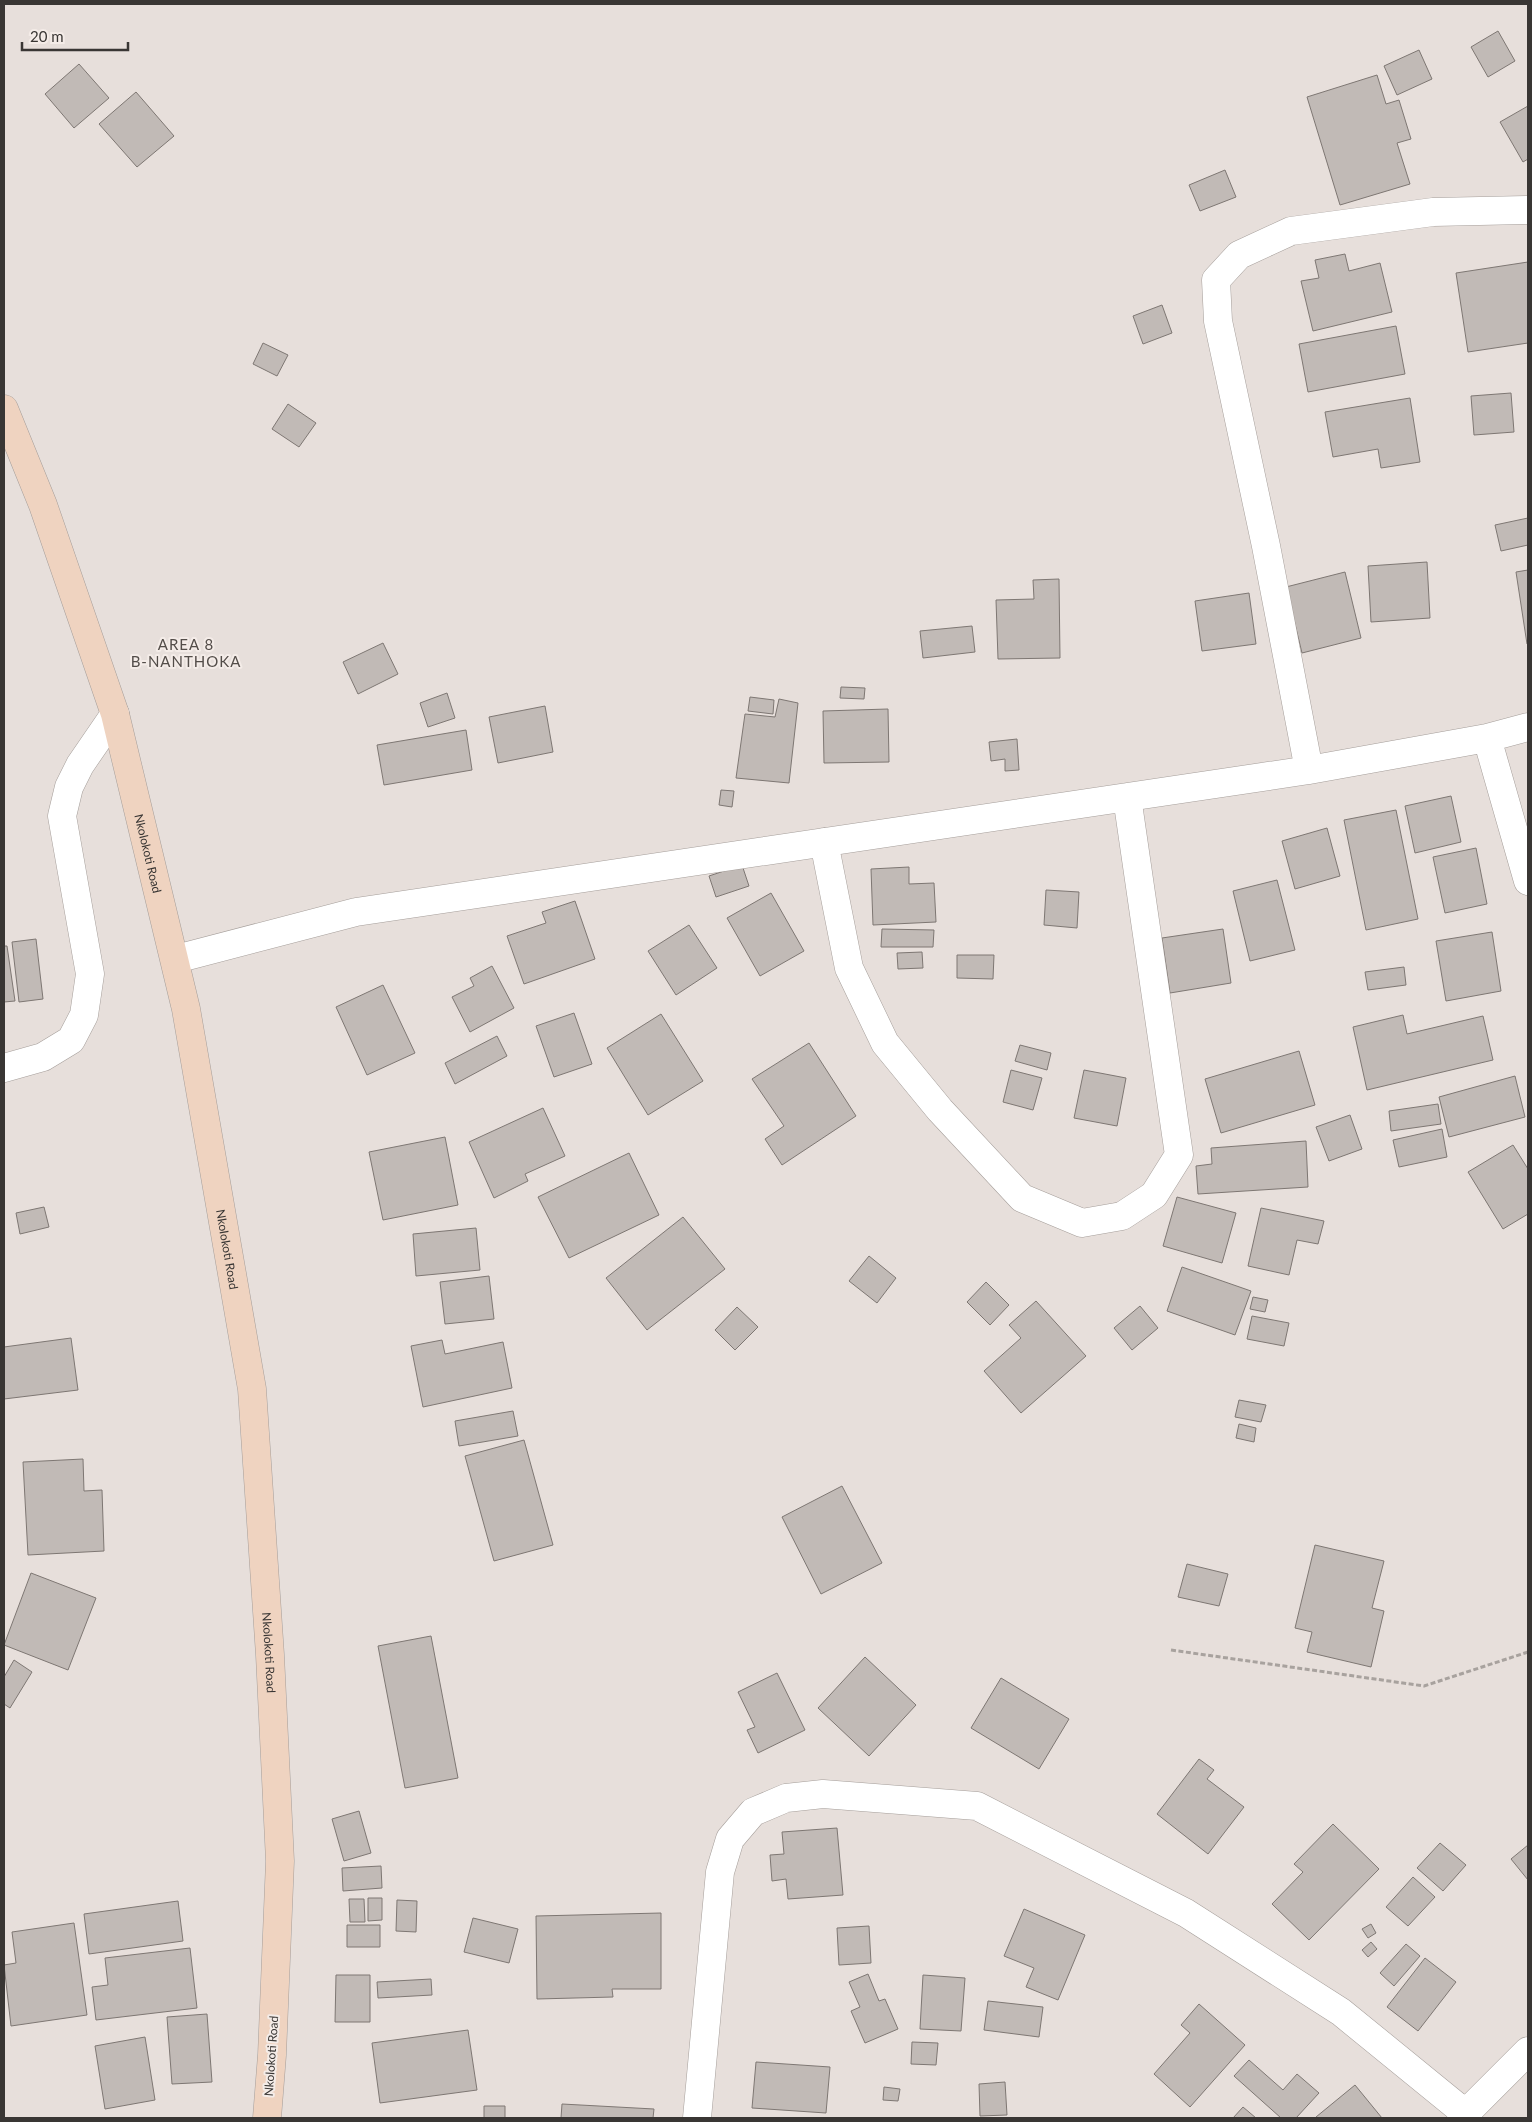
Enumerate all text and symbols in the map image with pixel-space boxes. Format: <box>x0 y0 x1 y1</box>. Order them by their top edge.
scale bar <box>22 20 129 52</box>
text: 20 m <box>30 27 64 45</box>
district label: AREA 8 B-NANTHOKA <box>131 635 241 670</box>
street label: Nkolokoti Road <box>132 812 165 894</box>
street label: Nkolokoti Road <box>213 1208 242 1290</box>
street label: Nkolokoti Road <box>260 1612 279 1693</box>
street label: Nkolokoti Road <box>261 2015 281 2097</box>

